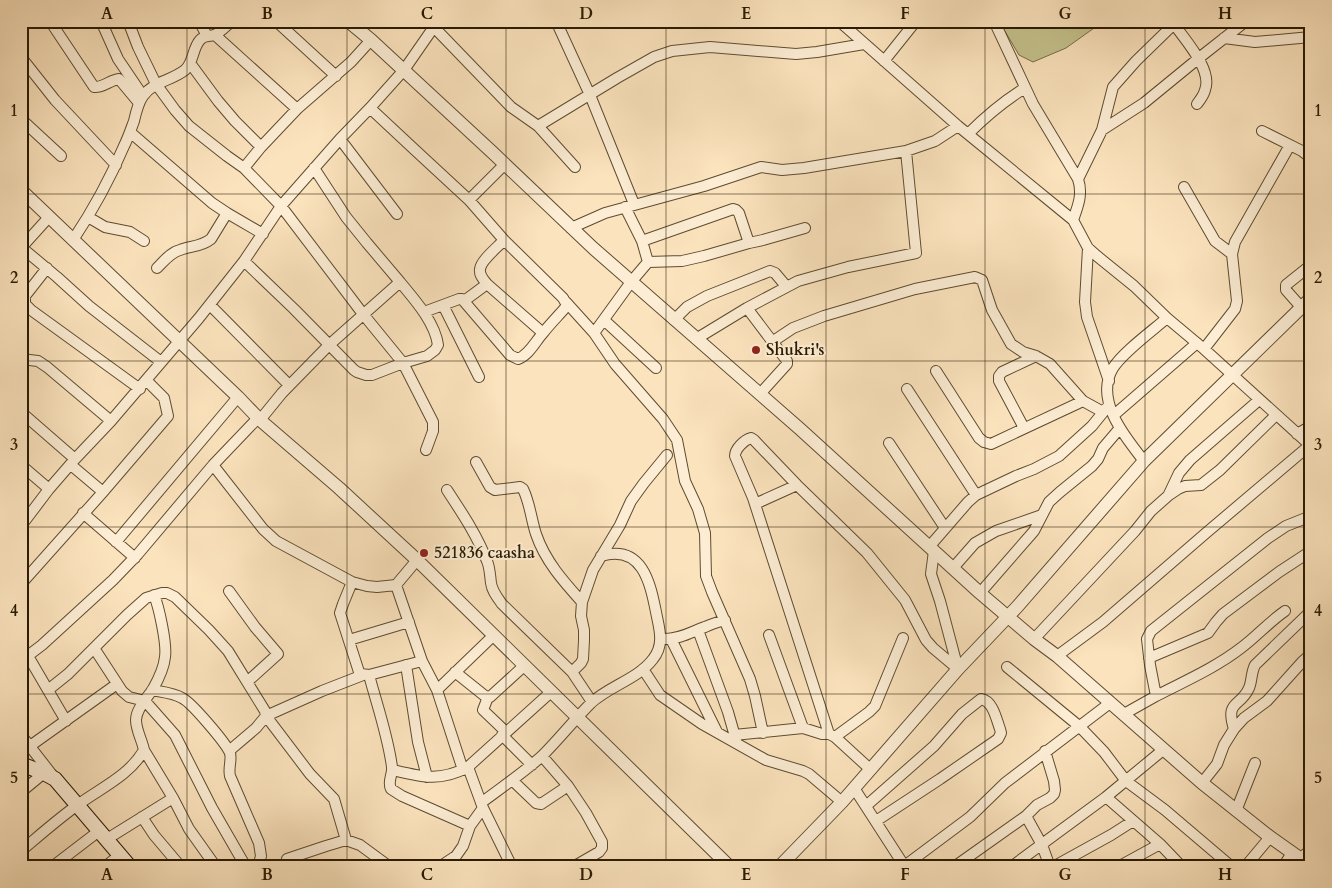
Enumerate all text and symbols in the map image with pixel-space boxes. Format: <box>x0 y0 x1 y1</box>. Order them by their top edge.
text: A <box>101 3 113 25</box>
text: B <box>261 3 273 25</box>
text: C <box>421 3 433 25</box>
text: D <box>579 3 593 25</box>
text: E <box>741 3 751 25</box>
text: F <box>900 3 910 25</box>
text: G <box>1058 3 1072 25</box>
text: H <box>1218 3 1232 25</box>
text: 1 <box>10 100 18 122</box>
text: 1 <box>1314 100 1322 122</box>
text: 2 <box>10 267 18 289</box>
text: 2 <box>1314 267 1322 289</box>
place label: Shukri's <box>766 339 824 361</box>
marker: Shukri's <box>750 344 762 356</box>
text: 3 <box>10 434 18 456</box>
text: 3 <box>1314 434 1322 456</box>
place label: 521836 caasha <box>434 542 535 564</box>
marker: 521836 caasha <box>418 547 430 559</box>
text: 4 <box>10 600 18 622</box>
text: 4 <box>1314 600 1322 622</box>
text: 5 <box>10 767 18 789</box>
text: 5 <box>1314 767 1322 789</box>
text: A <box>101 864 113 886</box>
text: B <box>261 864 273 886</box>
text: C <box>421 864 433 886</box>
text: D <box>579 864 593 886</box>
text: E <box>741 864 751 886</box>
text: F <box>900 864 910 886</box>
text: G <box>1058 864 1072 886</box>
text: H <box>1218 864 1232 886</box>

